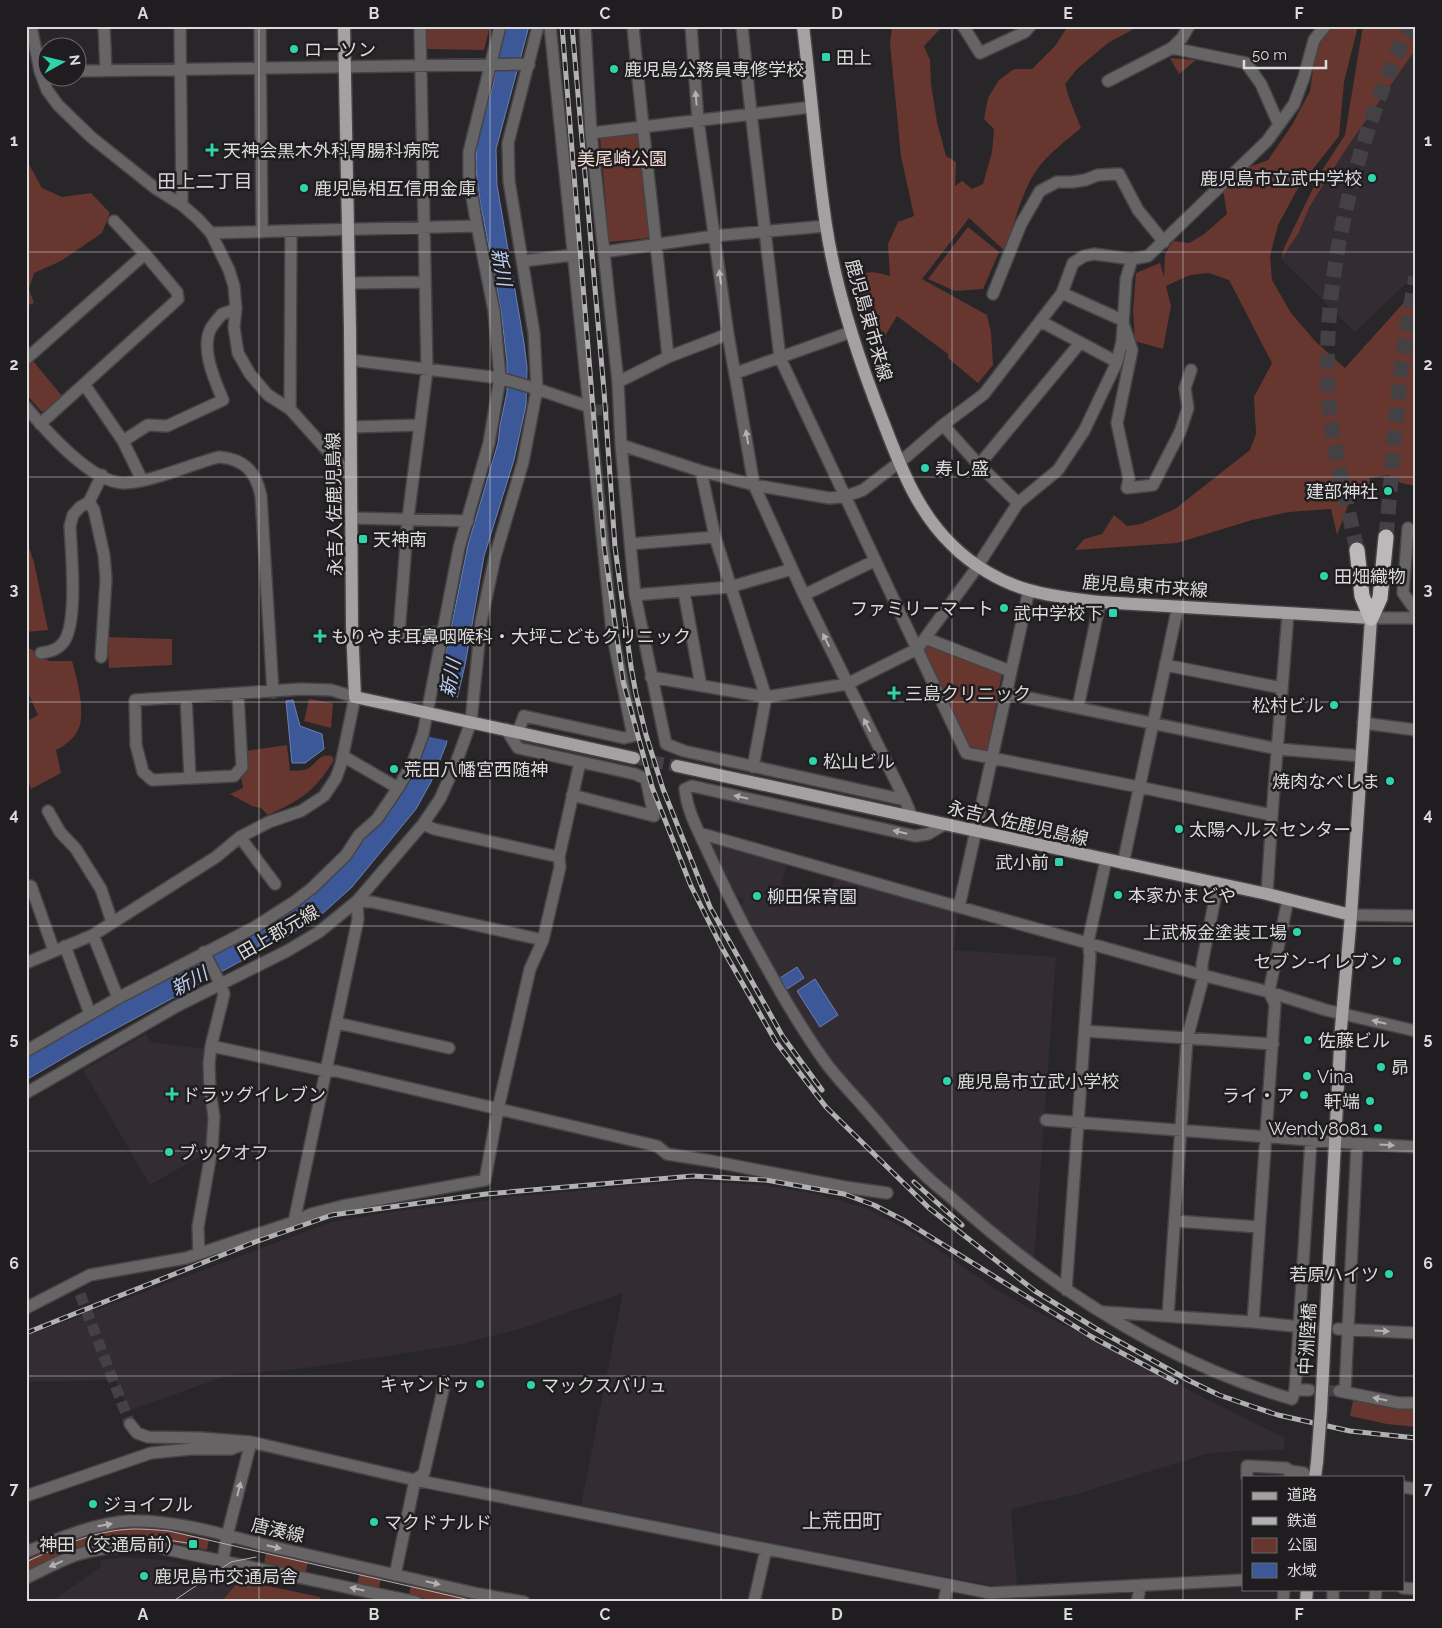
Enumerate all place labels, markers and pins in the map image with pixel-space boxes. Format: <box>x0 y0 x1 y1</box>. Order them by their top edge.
place label: ローソン <box>304 39 376 60</box>
marker: ローソン <box>288 43 300 55</box>
place label: 田上 <box>836 47 872 68</box>
marker: 田上 <box>820 51 832 63</box>
place label: 鹿児島公務員専修学校 <box>624 59 804 80</box>
marker: 鹿児島公務員専修学校 <box>608 63 620 75</box>
place label: 天神会黒木外科胃腸科病院 <box>223 140 439 161</box>
marker: 天神会黒木外科胃腸科病院 <box>205 143 219 157</box>
place label: 鹿児島市立武中学校 <box>1200 168 1362 189</box>
marker: 鹿児島市立武中学校 <box>1366 172 1378 184</box>
place label: 鹿児島相互信用金庫 <box>314 178 476 199</box>
marker: 鹿児島相互信用金庫 <box>298 182 310 194</box>
place label: 寿し盛 <box>935 458 989 479</box>
marker: 寿し盛 <box>919 462 931 474</box>
place label: 建部神社 <box>1306 481 1378 502</box>
marker: 建部神社 <box>1382 485 1394 497</box>
place label: 天神南 <box>373 529 427 550</box>
marker: 天神南 <box>357 533 369 545</box>
place label: 田畑織物 <box>1334 566 1406 587</box>
marker: 田畑織物 <box>1318 570 1330 582</box>
place label: ファミリーマート <box>850 598 994 619</box>
marker: ファミリーマート <box>998 602 1010 614</box>
place label: 武中学校下 <box>1013 603 1103 624</box>
marker: 武中学校下 <box>1107 607 1119 619</box>
place label: もりやま耳鼻咽喉科・大坪こどもクリニック <box>331 626 691 647</box>
marker: もりやま耳鼻咽喉科・大坪こどもクリニック <box>313 629 327 643</box>
place label: 三島クリニック <box>905 683 1031 704</box>
marker: 三島クリニック <box>887 686 901 700</box>
place label: 松村ビル <box>1252 695 1324 716</box>
marker: 松村ビル <box>1328 699 1340 711</box>
place label: 松山ビル <box>823 751 895 772</box>
marker: 松山ビル <box>807 755 819 767</box>
place label: 荒田八幡宮西随神 <box>404 759 548 780</box>
marker: 荒田八幡宮西随神 <box>388 763 400 775</box>
place label: 焼肉なべしま <box>1272 771 1380 792</box>
marker: 焼肉なべしま <box>1384 775 1396 787</box>
place label: 太陽ヘルスセンター <box>1189 819 1351 840</box>
marker: 太陽ヘルスセンター <box>1173 823 1185 835</box>
place label: 武小前 <box>995 852 1049 873</box>
marker: 武小前 <box>1053 856 1065 868</box>
place label: 本家かまどや <box>1128 885 1236 906</box>
place label: 柳田保育園 <box>767 886 857 907</box>
marker: 本家かまどや <box>1112 889 1124 901</box>
marker: 柳田保育園 <box>751 890 763 902</box>
place label: 上武板金塗装工場 <box>1143 922 1287 943</box>
marker: 上武板金塗装工場 <box>1291 926 1303 938</box>
place label: セブン-イレブン <box>1253 951 1387 972</box>
marker: セブン-イレブン <box>1391 955 1403 967</box>
place label: 佐藤ビル <box>1318 1030 1390 1051</box>
marker: 佐藤ビル <box>1302 1034 1314 1046</box>
place label: 昴 <box>1391 1057 1409 1078</box>
marker: 昴 <box>1375 1061 1387 1073</box>
place label: Vina <box>1317 1066 1353 1087</box>
marker: Vina <box>1301 1070 1313 1082</box>
place label: 鹿児島市立武小学校 <box>957 1071 1119 1092</box>
marker: 鹿児島市立武小学校 <box>941 1075 953 1087</box>
place label: ドラッグイレブン <box>182 1084 326 1105</box>
place label: ライ・ア <box>1222 1085 1294 1106</box>
marker: ドラッグイレブン <box>166 1088 178 1100</box>
marker: ライ・ア <box>1298 1089 1310 1101</box>
place label: 軒端 <box>1324 1091 1360 1112</box>
marker: 軒端 <box>1364 1095 1376 1107</box>
place label: Wendy8081 <box>1268 1118 1368 1139</box>
marker: Wendy8081 <box>1372 1122 1384 1134</box>
place label: ブックオフ <box>179 1142 269 1163</box>
marker: ブックオフ <box>163 1146 175 1158</box>
place label: 若原ハイツ <box>1289 1264 1379 1285</box>
marker: 若原ハイツ <box>1383 1268 1395 1280</box>
place label: キャンドゥ <box>380 1374 470 1395</box>
place label: マックスバリュ <box>541 1375 666 1396</box>
marker: キャンドゥ <box>474 1378 486 1390</box>
marker: マックスバリュ <box>525 1379 537 1391</box>
place label: ジョイフル <box>103 1494 193 1515</box>
marker: ジョイフル <box>87 1498 99 1510</box>
place label: マクドナルド <box>384 1512 492 1533</box>
marker: マクドナルド <box>368 1516 380 1528</box>
place label: 神田（交通局前） <box>39 1534 183 1555</box>
marker: 神田（交通局前） <box>187 1538 199 1550</box>
place label: 鹿児島市交通局舎 <box>154 1566 298 1587</box>
marker: 鹿児島市交通局舎 <box>138 1570 150 1582</box>

